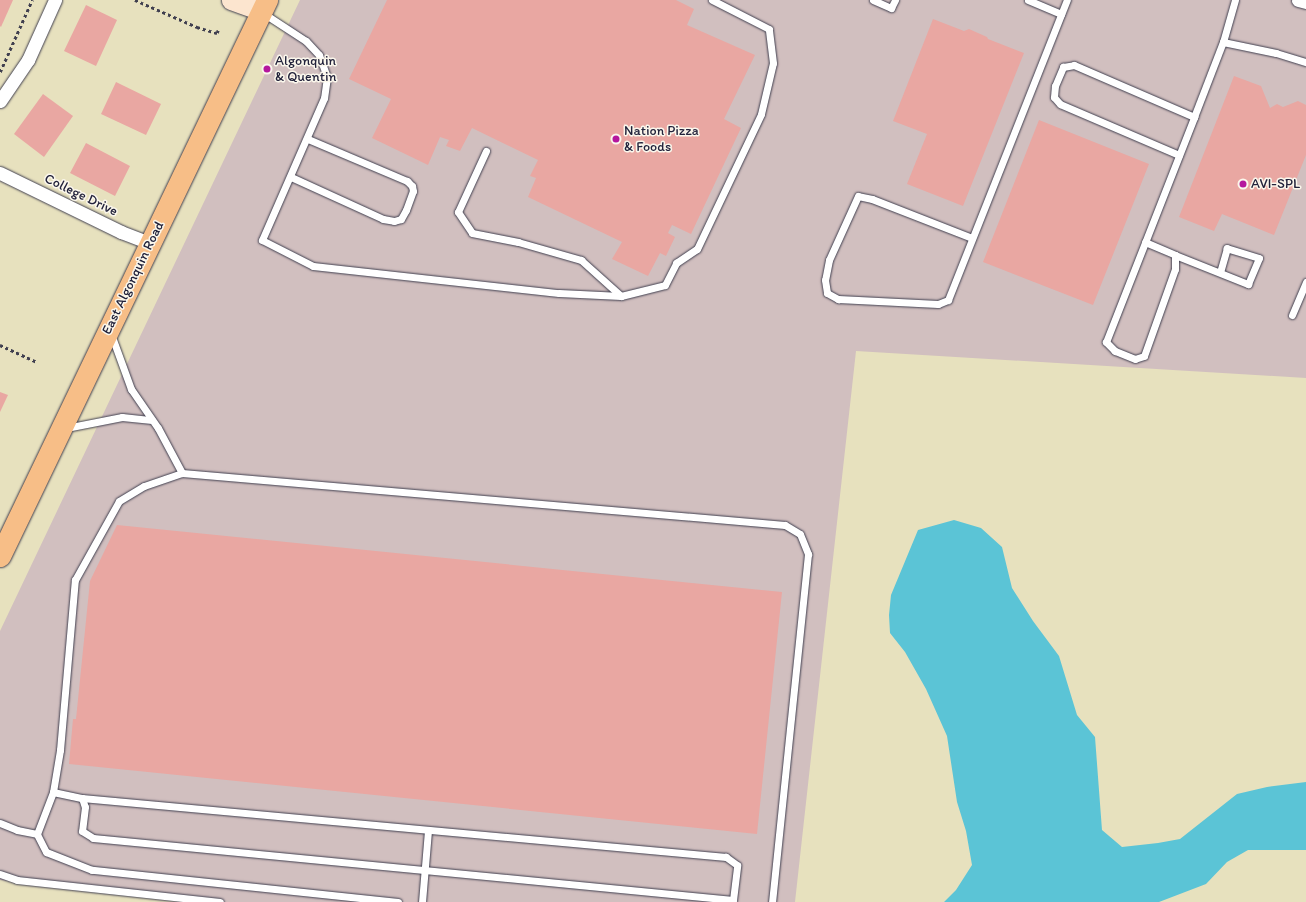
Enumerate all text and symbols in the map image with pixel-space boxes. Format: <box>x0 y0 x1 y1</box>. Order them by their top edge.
place label: Algonquin & Quentin <box>275 53 336 86</box>
marker: Algonquin & Quentin <box>262 64 272 74</box>
place label: Nation Pizza & Foods <box>624 123 699 156</box>
marker: Nation Pizza & Foods <box>611 134 621 144</box>
street label: College Drive <box>42 170 120 220</box>
place label: AVI-SPL <box>1251 176 1300 192</box>
marker: AVI-SPL <box>1238 179 1248 189</box>
street label: East Algonquin Road <box>98 219 168 337</box>

